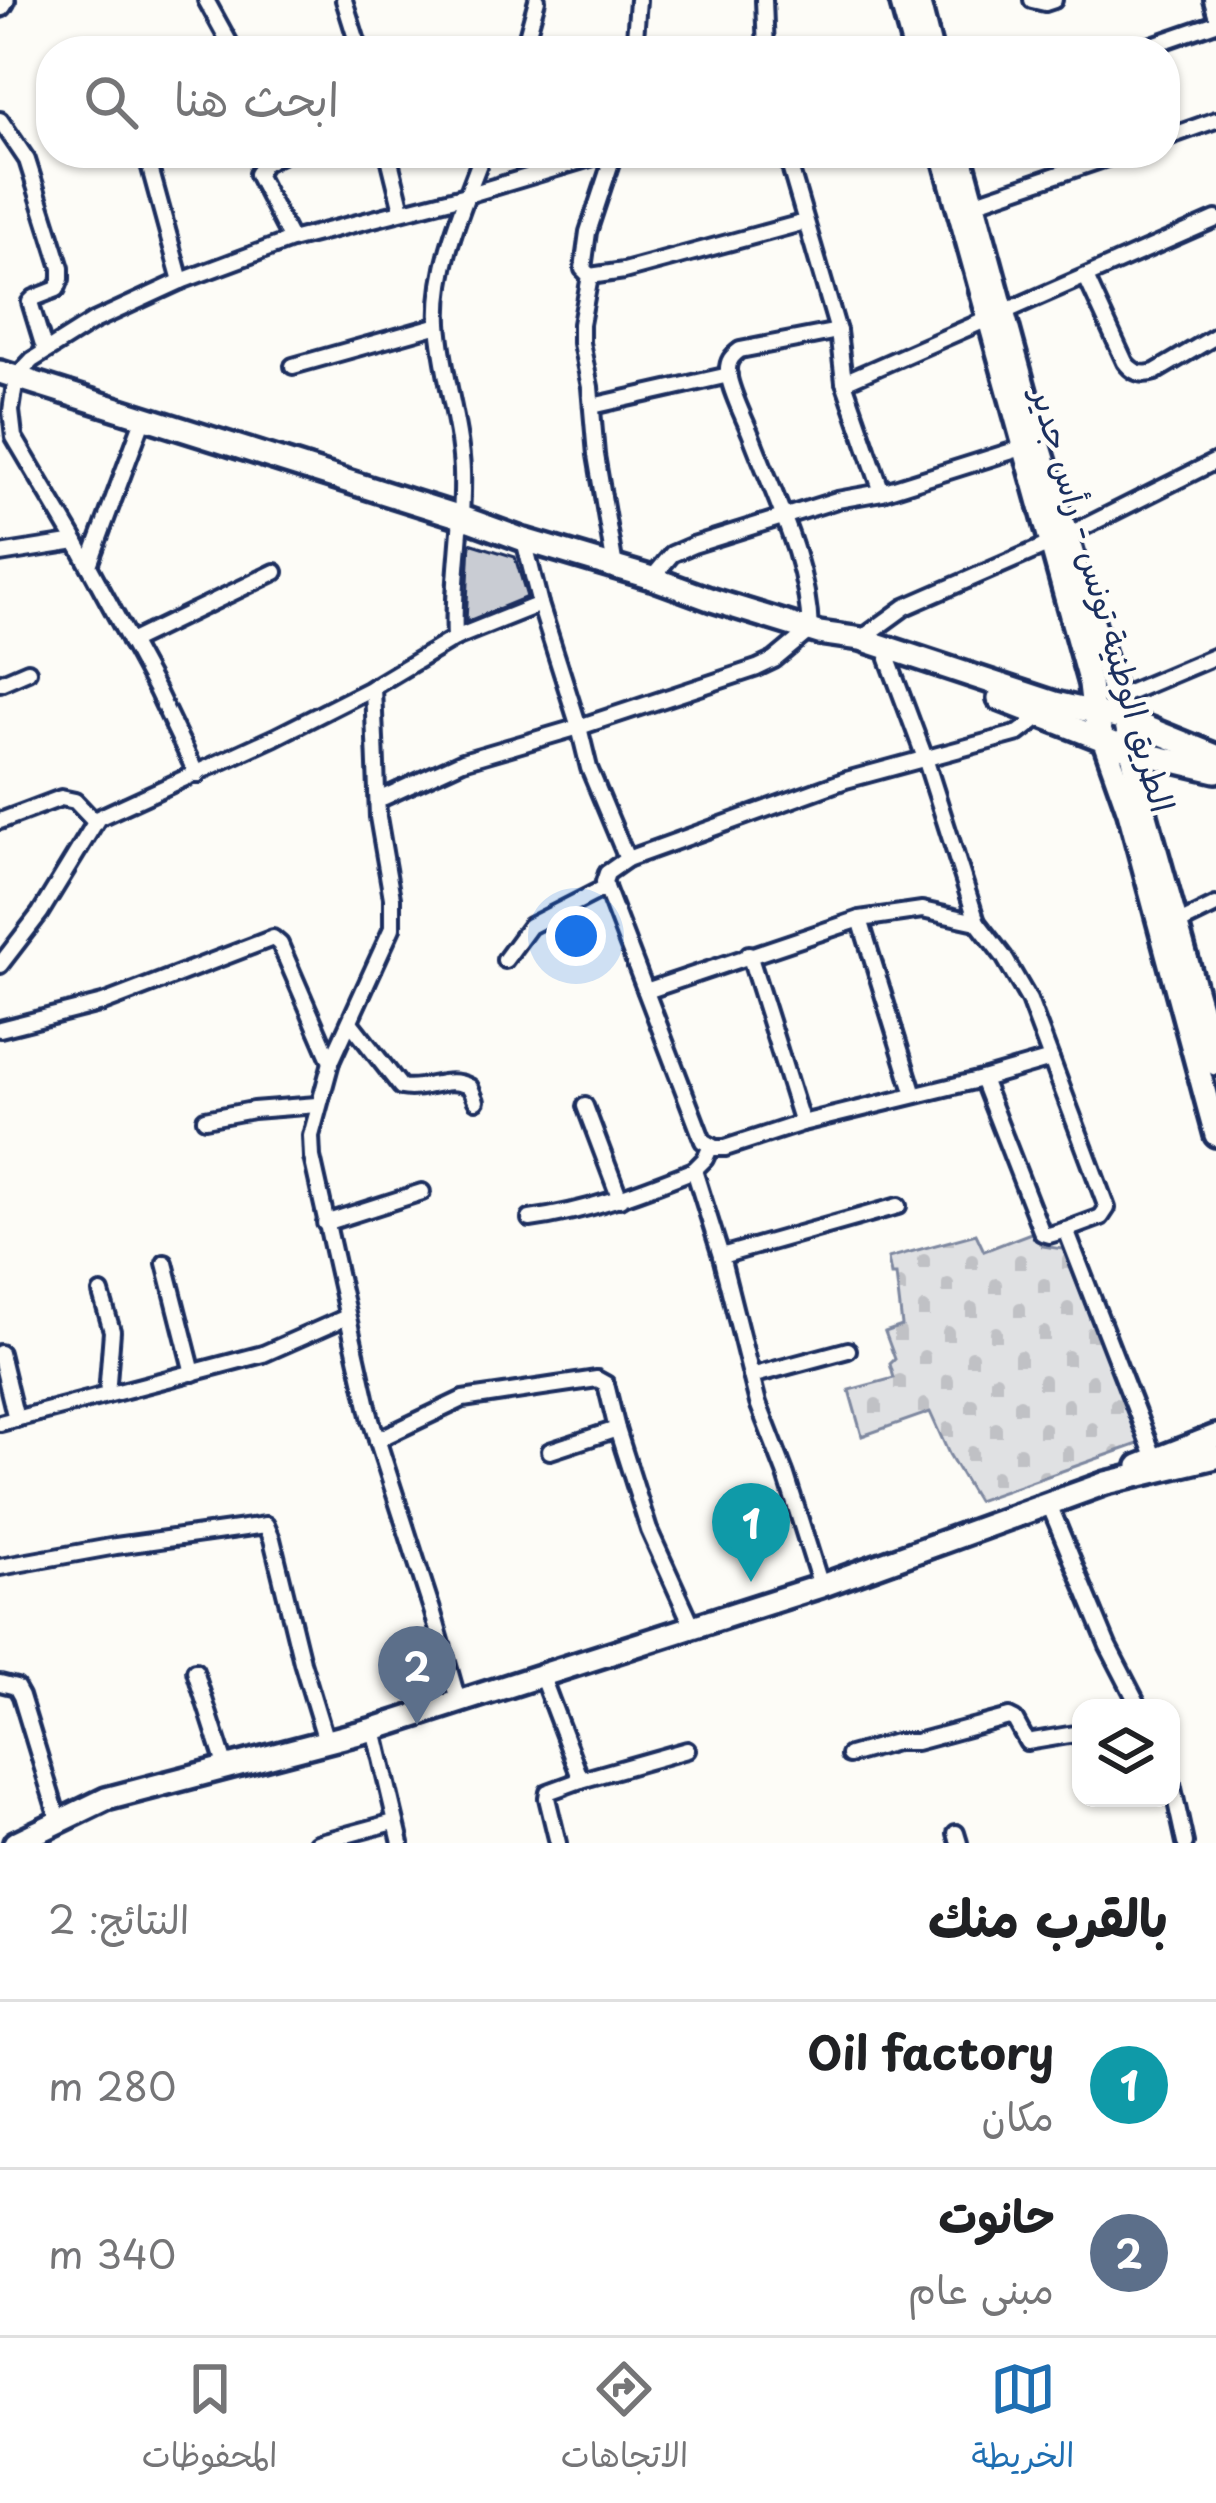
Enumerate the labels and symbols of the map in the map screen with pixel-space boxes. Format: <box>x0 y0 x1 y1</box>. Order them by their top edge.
street label: الطريق الوطنية تونس - رأس جدير <box>1020 378 1190 818</box>
your location <box>546 906 606 966</box>
pin: 1 <box>712 1483 790 1582</box>
pin: 2 <box>378 1626 456 1725</box>

